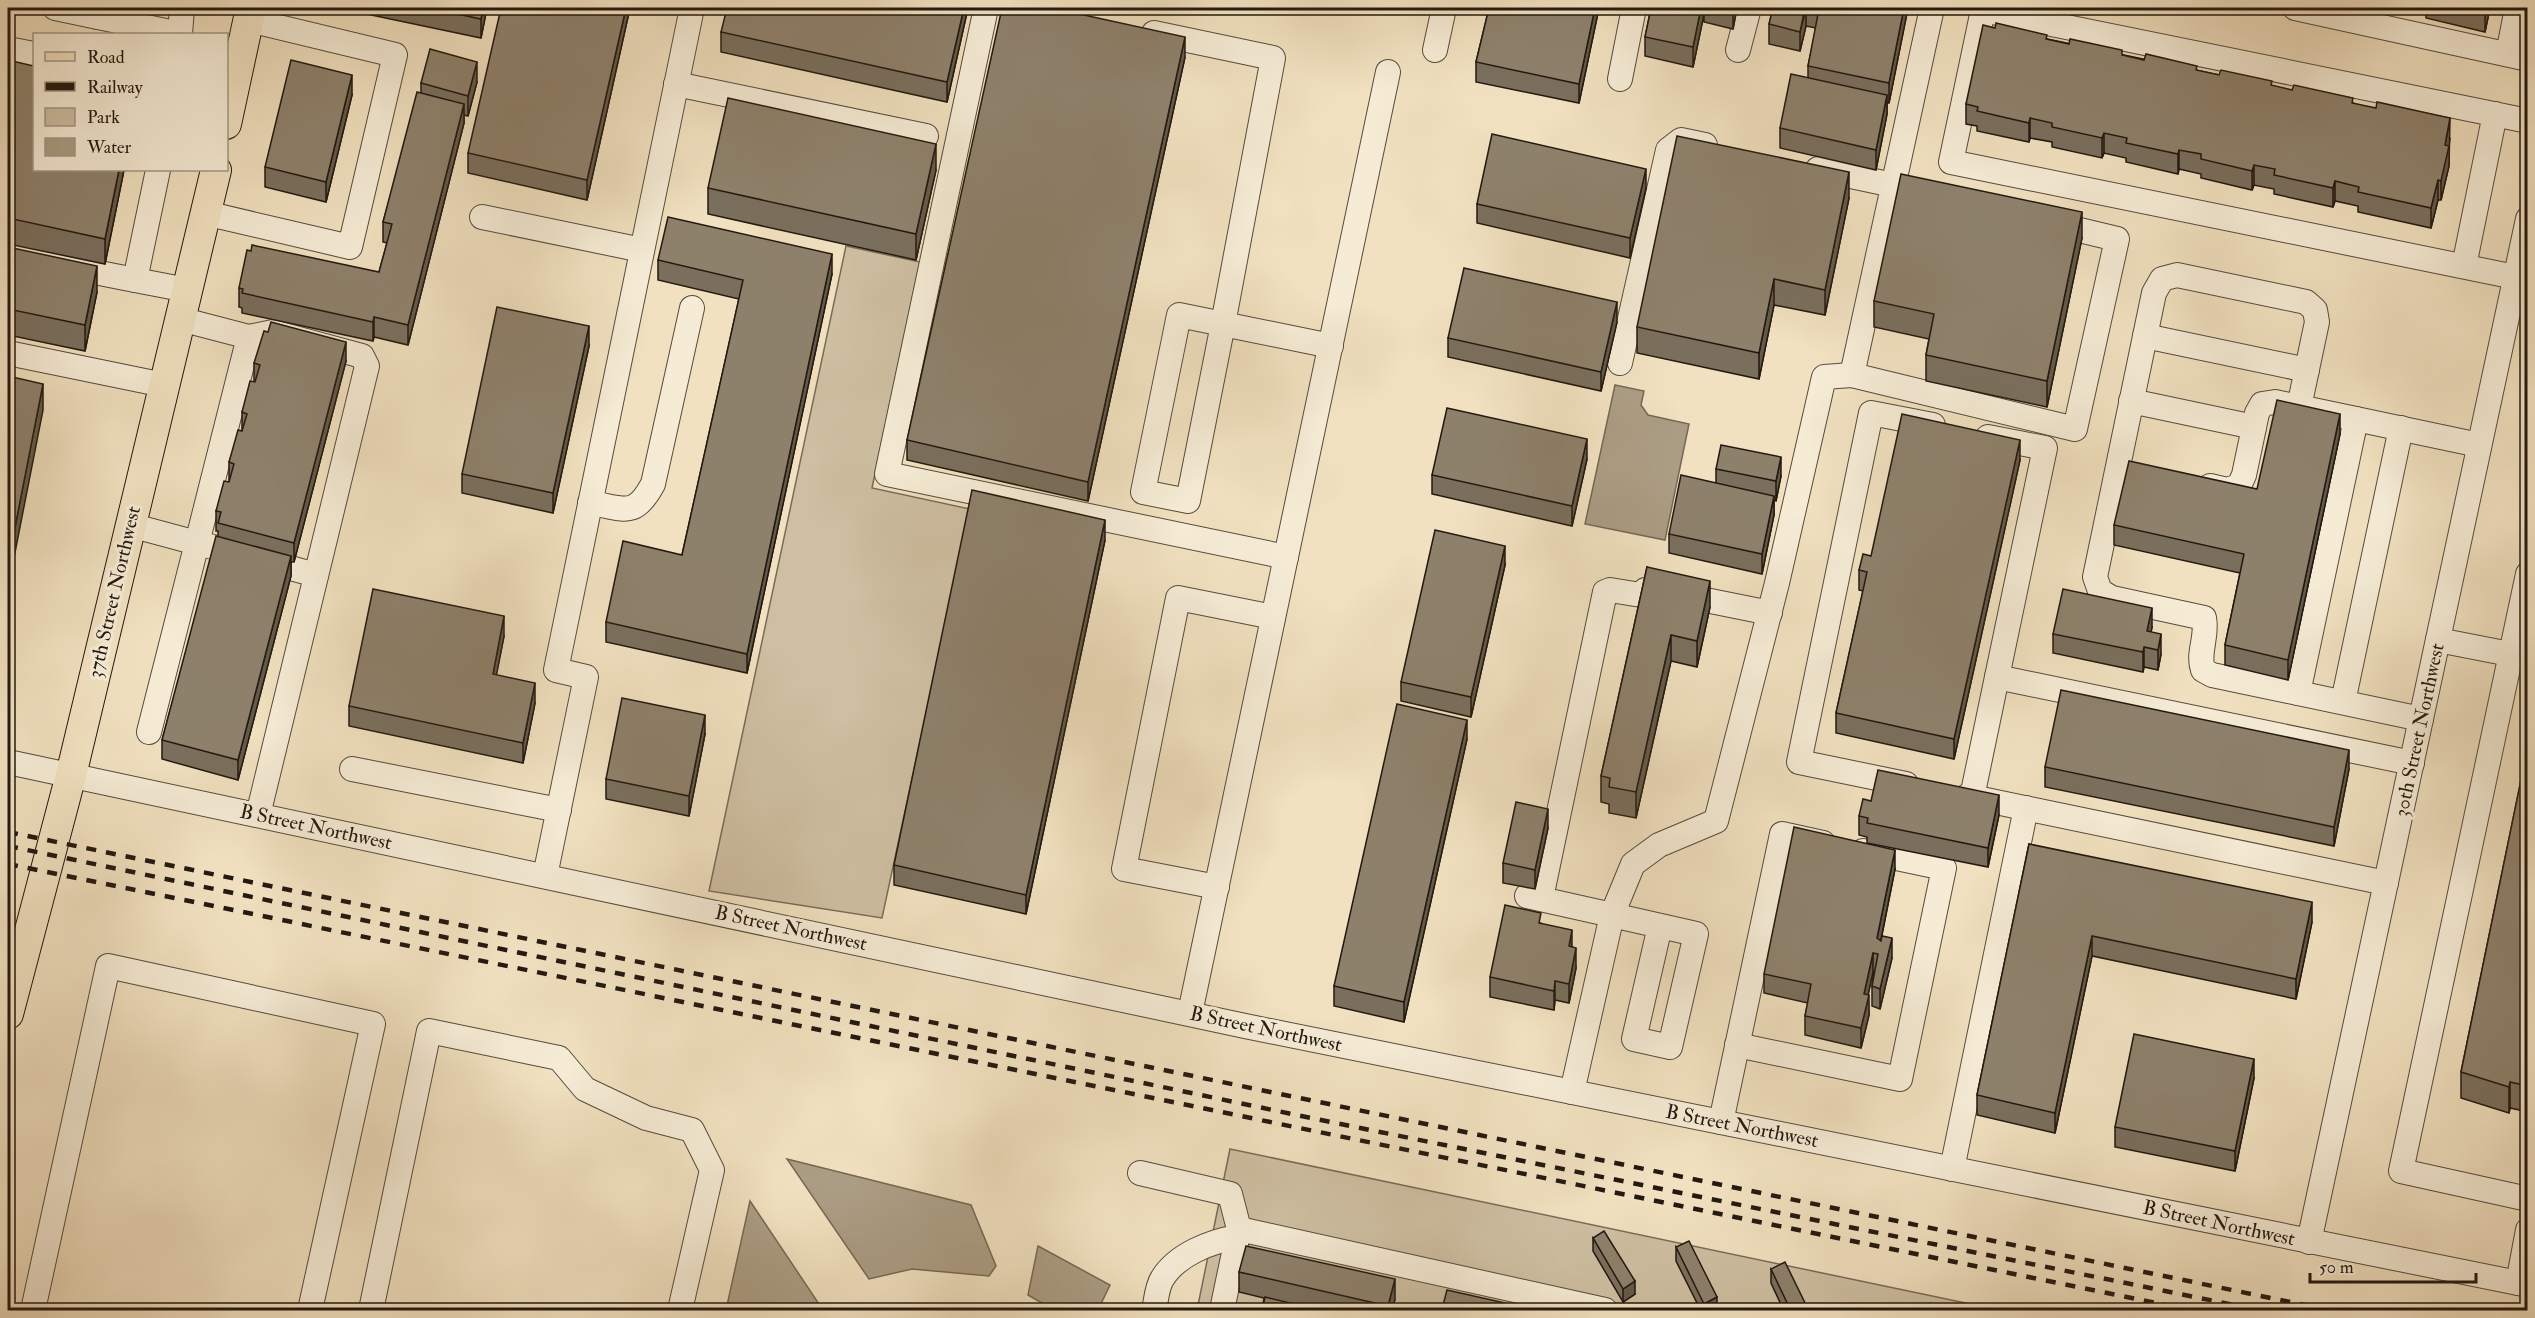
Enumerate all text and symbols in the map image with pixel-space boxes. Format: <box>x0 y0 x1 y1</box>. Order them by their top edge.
legend <box>33 33 228 171</box>
text: Road <box>87 46 125 69</box>
text: Railway <box>87 76 144 99</box>
text: Park <box>87 106 120 129</box>
text: Water <box>86 136 131 159</box>
street label: 37th Street Northwest <box>82 503 146 680</box>
street label: 30th Street Northwest <box>2388 640 2450 819</box>
street label: B Street Northwest <box>238 799 395 855</box>
street label: B Street Northwest <box>713 900 870 956</box>
street label: B Street Northwest <box>1188 1001 1345 1057</box>
street label: B Street Northwest <box>1664 1099 1821 1153</box>
street label: B Street Northwest <box>2141 1195 2298 1251</box>
scale bar <box>2310 1246 2476 1284</box>
text: 50 m <box>2319 1256 2354 1279</box>

